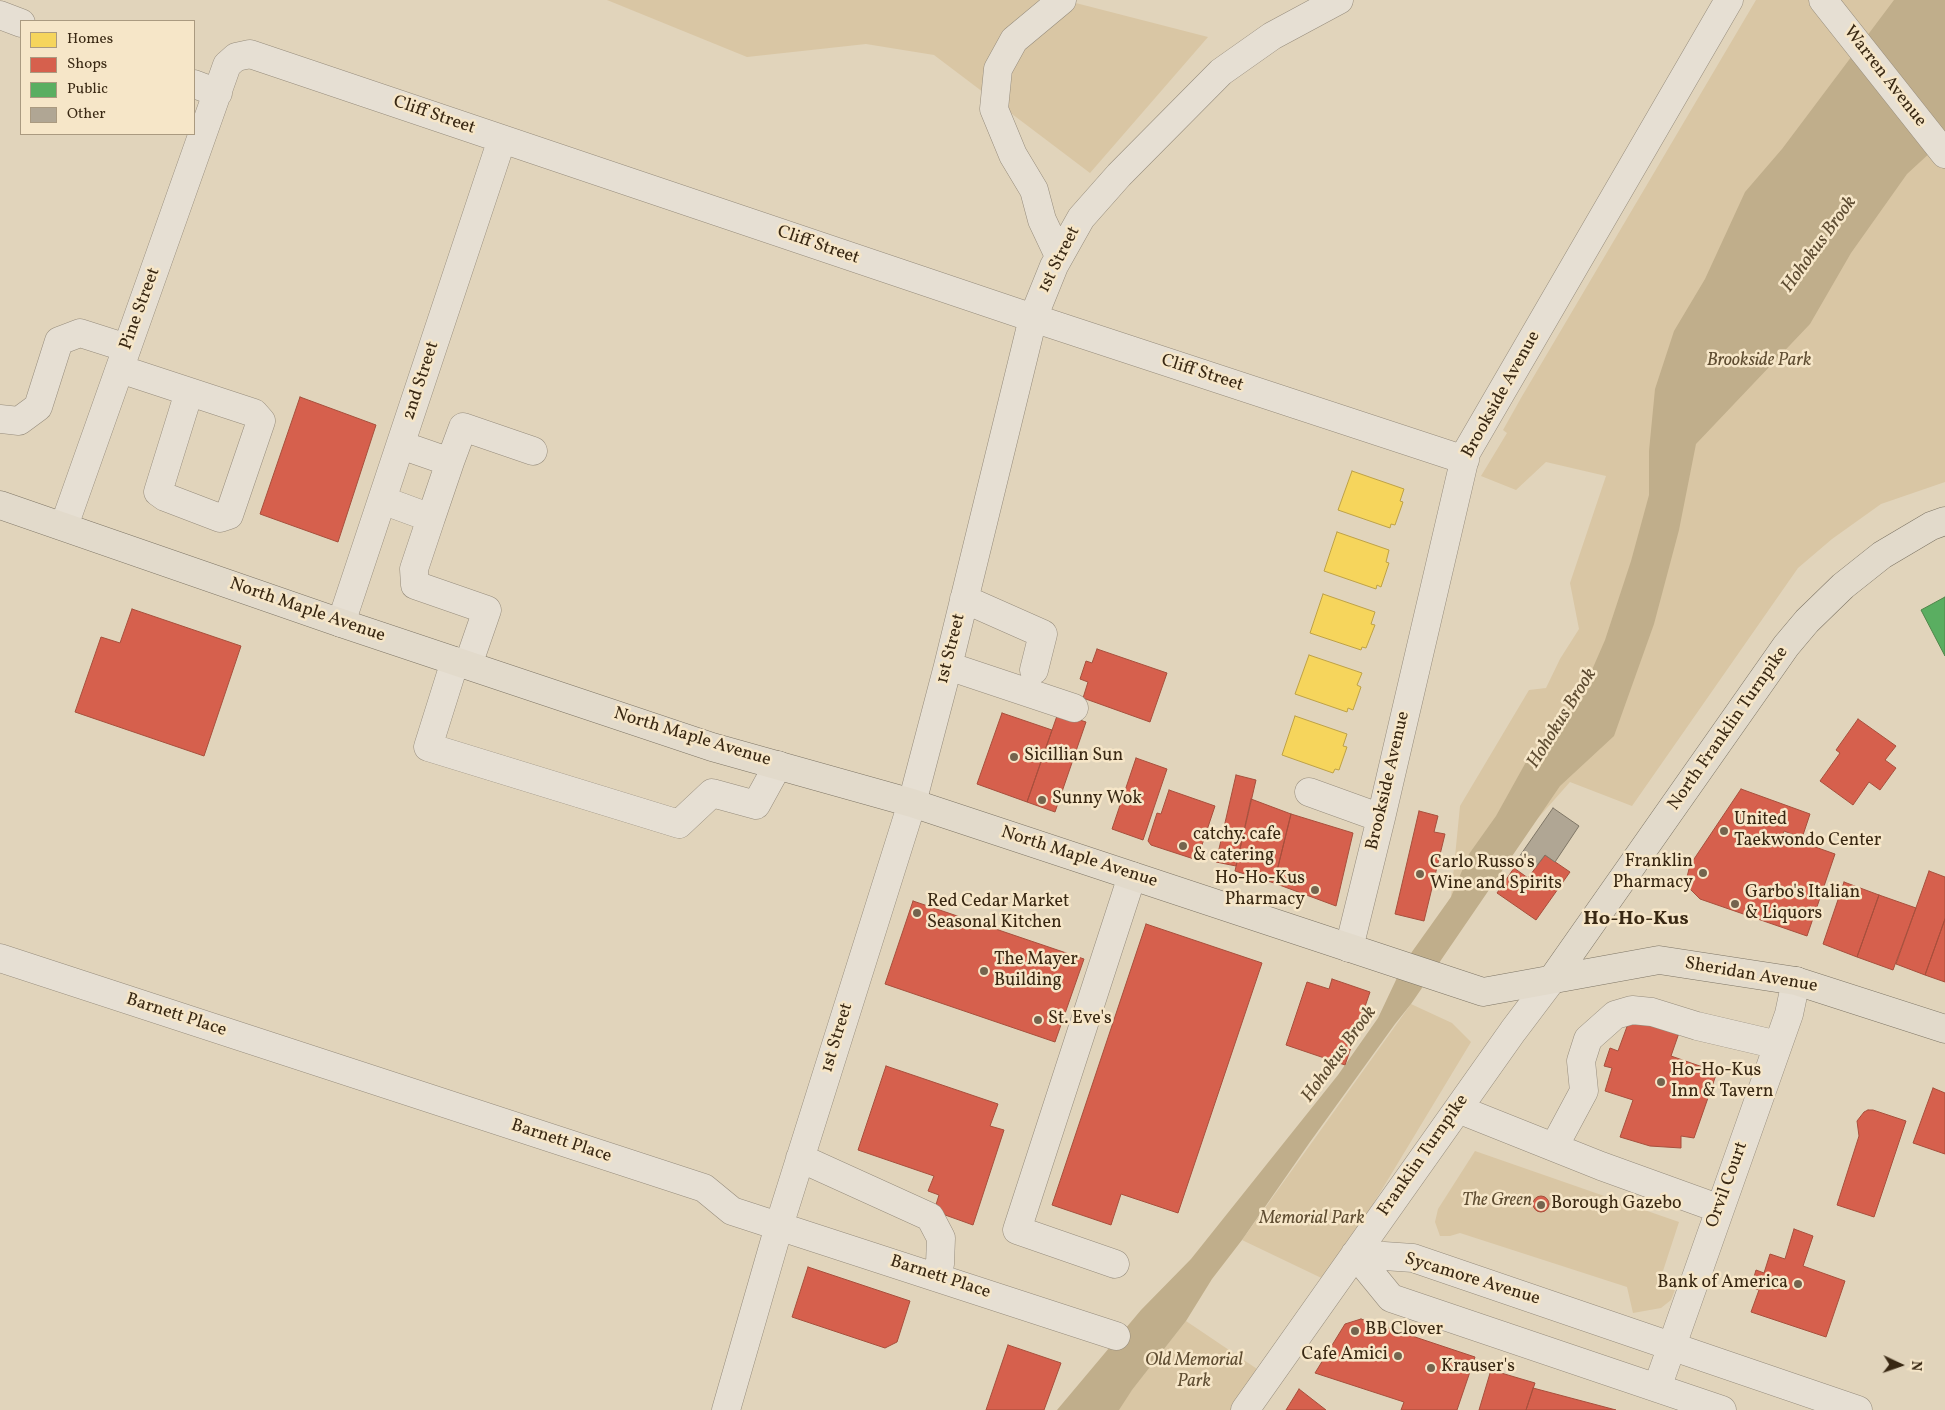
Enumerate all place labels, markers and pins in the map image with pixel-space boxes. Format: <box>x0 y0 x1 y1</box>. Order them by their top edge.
place label: Sicillian Sun <box>1024 746 1123 768</box>
marker: Sicillian Sun <box>1008 751 1020 763</box>
place label: Sunny Wok <box>1052 789 1142 811</box>
marker: Sunny Wok <box>1036 794 1048 806</box>
place label: United Taekwondo Center <box>1734 810 1881 852</box>
place label: catchy. cafe & catering <box>1193 825 1281 868</box>
marker: United Taekwondo Center <box>1718 825 1730 837</box>
marker: catchy. cafe & catering <box>1177 840 1189 852</box>
place label: Franklin Pharmacy <box>1613 852 1693 894</box>
place label: Carlo Russo's Wine and Spirits <box>1430 853 1562 896</box>
marker: Franklin Pharmacy <box>1697 867 1709 879</box>
marker: Carlo Russo's Wine and Spirits <box>1414 868 1426 880</box>
place label: Ho-Ho-Kus Pharmacy <box>1215 869 1305 912</box>
place label: Garbo's Italian & Liquors <box>1745 883 1860 926</box>
marker: Ho-Ho-Kus Pharmacy <box>1309 884 1321 896</box>
place label: Red Cedar Market Seasonal Kitchen <box>927 892 1069 934</box>
marker: Garbo's Italian & Liquors <box>1729 898 1741 910</box>
marker: Red Cedar Market Seasonal Kitchen <box>911 907 923 919</box>
place label: The Mayer Building <box>994 950 1078 992</box>
marker: The Mayer Building <box>978 965 990 977</box>
place label: St. Eve's <box>1048 1009 1112 1031</box>
marker: St. Eve's <box>1032 1014 1044 1026</box>
place label: Ho-Ho-Kus Inn & Tavern <box>1671 1061 1773 1104</box>
marker: Ho-Ho-Kus Inn & Tavern <box>1655 1076 1667 1088</box>
place label: Borough Gazebo <box>1551 1194 1682 1216</box>
marker: Borough Gazebo <box>1535 1199 1547 1211</box>
place label: Bank of America <box>1657 1273 1788 1295</box>
marker: Bank of America <box>1792 1278 1804 1290</box>
place label: BB Clover <box>1365 1320 1443 1342</box>
marker: BB Clover <box>1349 1325 1361 1337</box>
place label: Cafe Amici <box>1302 1345 1388 1367</box>
marker: Cafe Amici <box>1392 1350 1404 1362</box>
place label: Krauser's <box>1441 1357 1515 1379</box>
marker: Krauser's <box>1425 1362 1437 1374</box>

